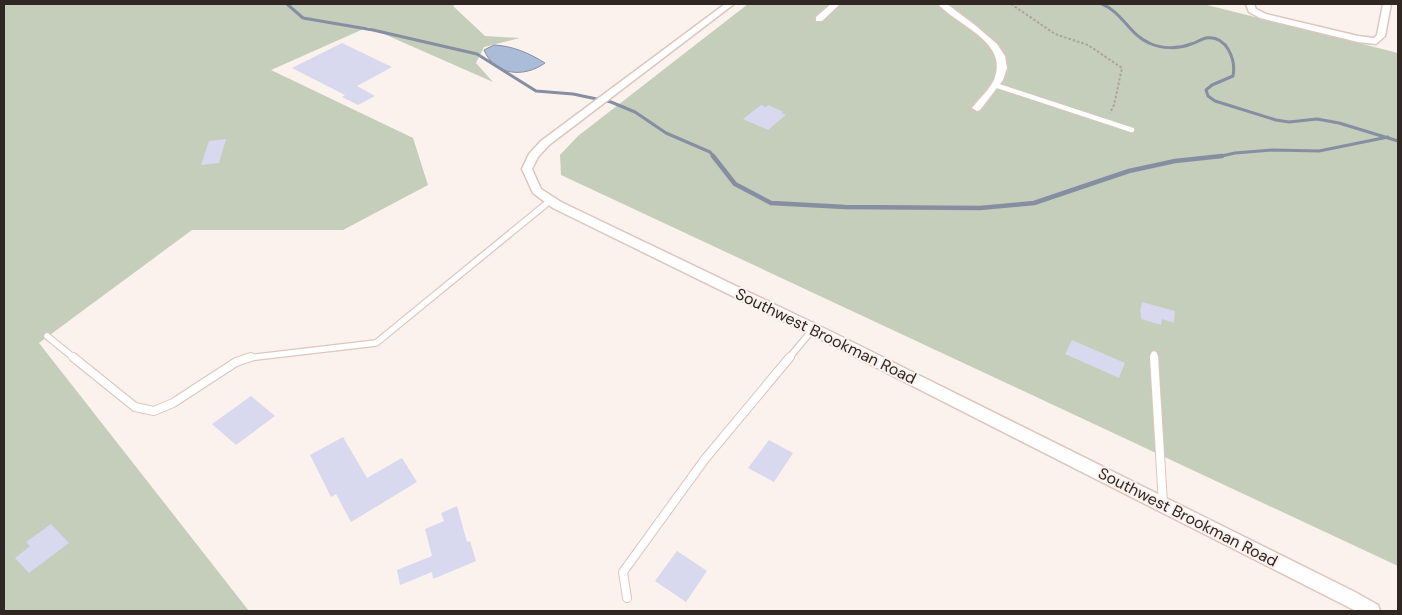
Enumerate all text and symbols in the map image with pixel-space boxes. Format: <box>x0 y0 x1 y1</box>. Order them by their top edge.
street label: Southwest Brookman Road <box>732 283 920 389</box>
street label: Southwest Brookman Road <box>1095 463 1281 571</box>

